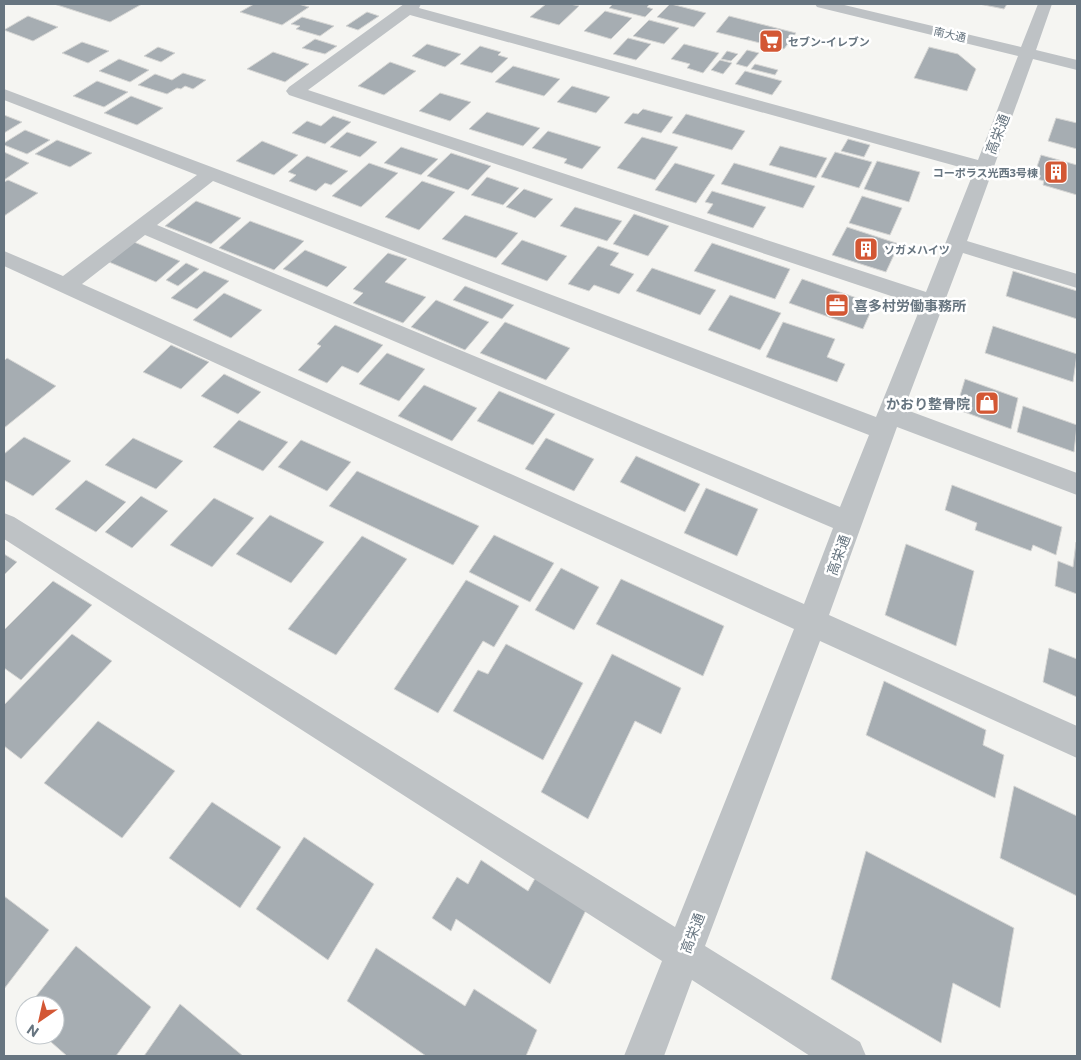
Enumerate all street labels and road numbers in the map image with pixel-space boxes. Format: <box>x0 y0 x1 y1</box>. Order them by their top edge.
street label: 南大通 <box>932 24 968 44</box>
street label: 高栄通 <box>982 111 1012 157</box>
street label: 高栄通 <box>823 532 853 578</box>
street label: 高栄通 <box>677 910 707 956</box>

